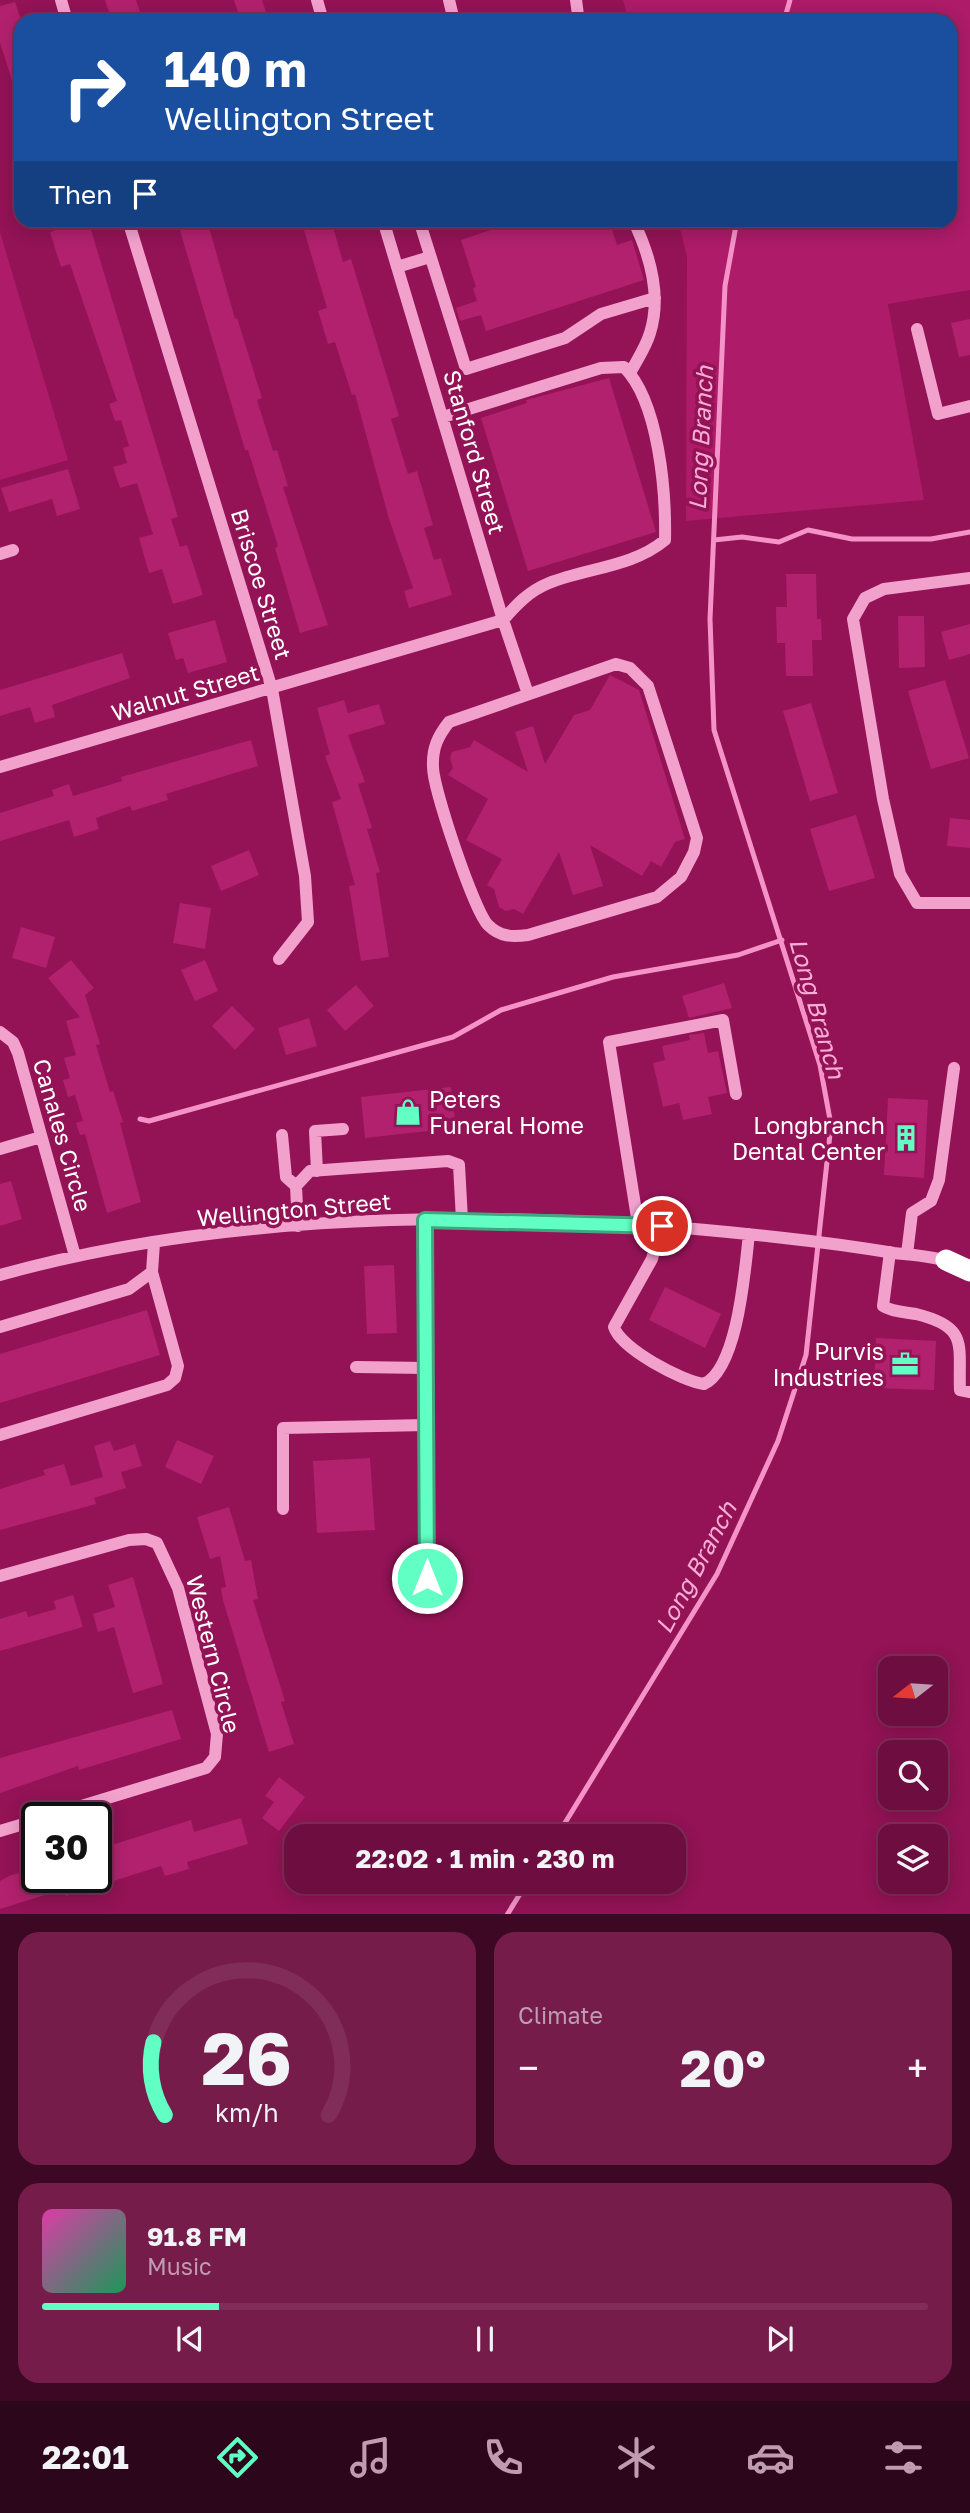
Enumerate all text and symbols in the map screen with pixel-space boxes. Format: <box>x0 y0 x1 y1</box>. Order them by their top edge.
text: 140 m <box>164 39 307 98</box>
icon: right <box>49 42 140 133</box>
text: Wellington Street <box>164 99 435 137</box>
icon: arrive <box>126 175 164 213</box>
text: Then <box>49 179 112 210</box>
water label: Long Branch <box>682 364 719 511</box>
street label: Stanford Street <box>438 367 512 537</box>
street label: Briscoe Street <box>226 505 298 663</box>
street label: Walnut Street <box>108 658 262 726</box>
water label: Long Branch <box>783 934 852 1083</box>
street label: Canales Circle <box>28 1055 98 1215</box>
place label: Peters Funeral Home <box>429 1085 584 1139</box>
shop icon: Peters Funeral Home <box>393 1097 423 1127</box>
place label: Longbranch Dental Center <box>732 1111 885 1165</box>
building icon: Longbranch Dental Center <box>891 1123 921 1153</box>
street label: Wellington Street <box>196 1187 392 1231</box>
pin <box>632 1196 692 1256</box>
icon: arrive <box>643 1207 681 1245</box>
place label: Purvis Industries <box>773 1337 884 1391</box>
office icon: Purvis Industries <box>890 1349 920 1379</box>
water label: Long Branch <box>648 1495 743 1638</box>
position arrow <box>390 1541 464 1615</box>
street label: Western Circle <box>181 1572 247 1736</box>
north arrow <box>878 1656 948 1726</box>
map controls <box>878 1656 948 1894</box>
button: search <box>878 1740 948 1810</box>
speed limit sign: 30 <box>21 1802 112 1893</box>
button: layers <box>878 1824 948 1894</box>
text: 22:02 · 1 min · 230 m <box>356 1843 614 1874</box>
text: Climate <box>518 2001 603 2029</box>
text: 26 <box>202 2014 292 2101</box>
text: 20° <box>680 2036 766 2098</box>
text: − <box>518 2045 539 2090</box>
text: + <box>907 2045 928 2090</box>
text: km/h <box>215 2096 279 2127</box>
text: 91.8 FM <box>147 2221 247 2252</box>
text: Music <box>147 2252 212 2280</box>
icon: previous <box>171 2320 209 2358</box>
icon: pause <box>466 2320 504 2358</box>
icon: next <box>761 2320 799 2358</box>
icon: directions <box>213 2433 262 2482</box>
icon: music <box>346 2433 395 2482</box>
icon: phone <box>479 2433 528 2482</box>
icon: climate <box>612 2433 661 2482</box>
icon: car <box>746 2433 795 2482</box>
icon: filters <box>879 2433 928 2482</box>
text: 22:01 <box>42 2438 129 2476</box>

